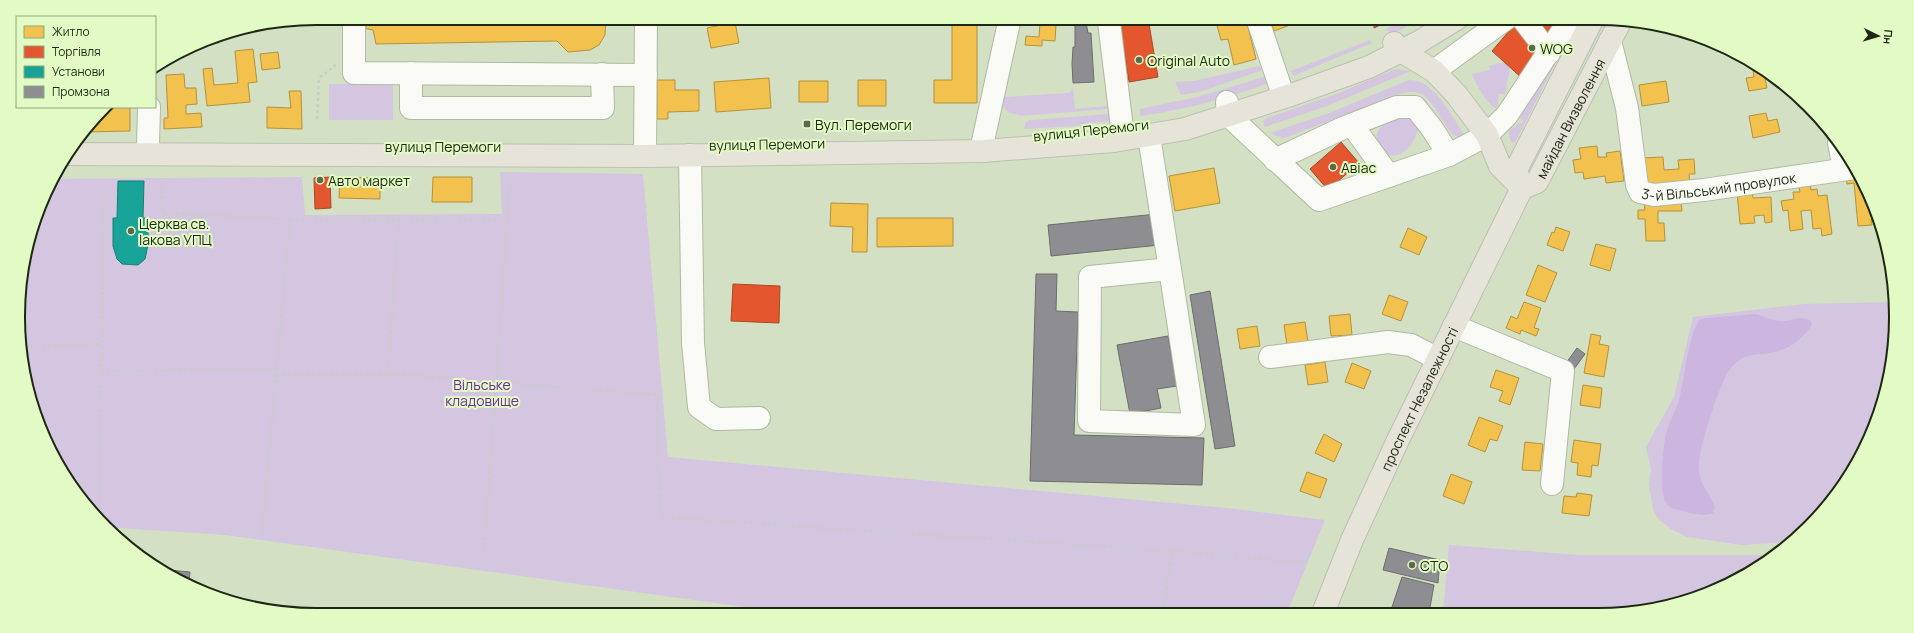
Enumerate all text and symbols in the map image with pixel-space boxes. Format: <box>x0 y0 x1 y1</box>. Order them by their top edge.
legend <box>16 16 156 108</box>
north arrow <box>1858 16 1898 56</box>
text: Житло <box>52 23 89 40</box>
text: Пн <box>1880 29 1897 45</box>
place label: WOG <box>1540 39 1573 58</box>
text: Торгівля <box>52 43 101 60</box>
marker: WOG <box>1527 43 1537 53</box>
place label: Original Auto <box>1147 51 1230 70</box>
marker: Original Auto <box>1134 55 1144 65</box>
street label: майдан Визволення <box>1531 55 1609 181</box>
text: Установи <box>52 63 105 80</box>
text: Промзона <box>52 83 110 100</box>
street label: вулиця Перемоги <box>1032 114 1150 146</box>
place label: Вул. Перемоги <box>815 115 912 134</box>
marker: Вул. Перемоги <box>802 119 812 129</box>
street label: вулиця Перемоги <box>709 133 825 155</box>
street label: вулиця Перемоги <box>385 137 501 156</box>
place label: Авіас <box>1341 158 1376 177</box>
marker: Авіас <box>1328 162 1338 172</box>
street label: 3-й Вільський провулок <box>1640 167 1798 205</box>
place label: Авто маркет <box>328 171 410 190</box>
marker: Авто маркет <box>315 175 325 185</box>
place label: Церква св. Іакова УПЦ <box>139 214 212 249</box>
marker: Церква св. Іакова УПЦ <box>126 226 136 236</box>
street label: проспект Незалежності <box>1376 323 1462 474</box>
park label: Вільське кладовище <box>445 375 519 410</box>
place label: СТО <box>1420 556 1449 575</box>
marker: СТО <box>1407 560 1417 570</box>

